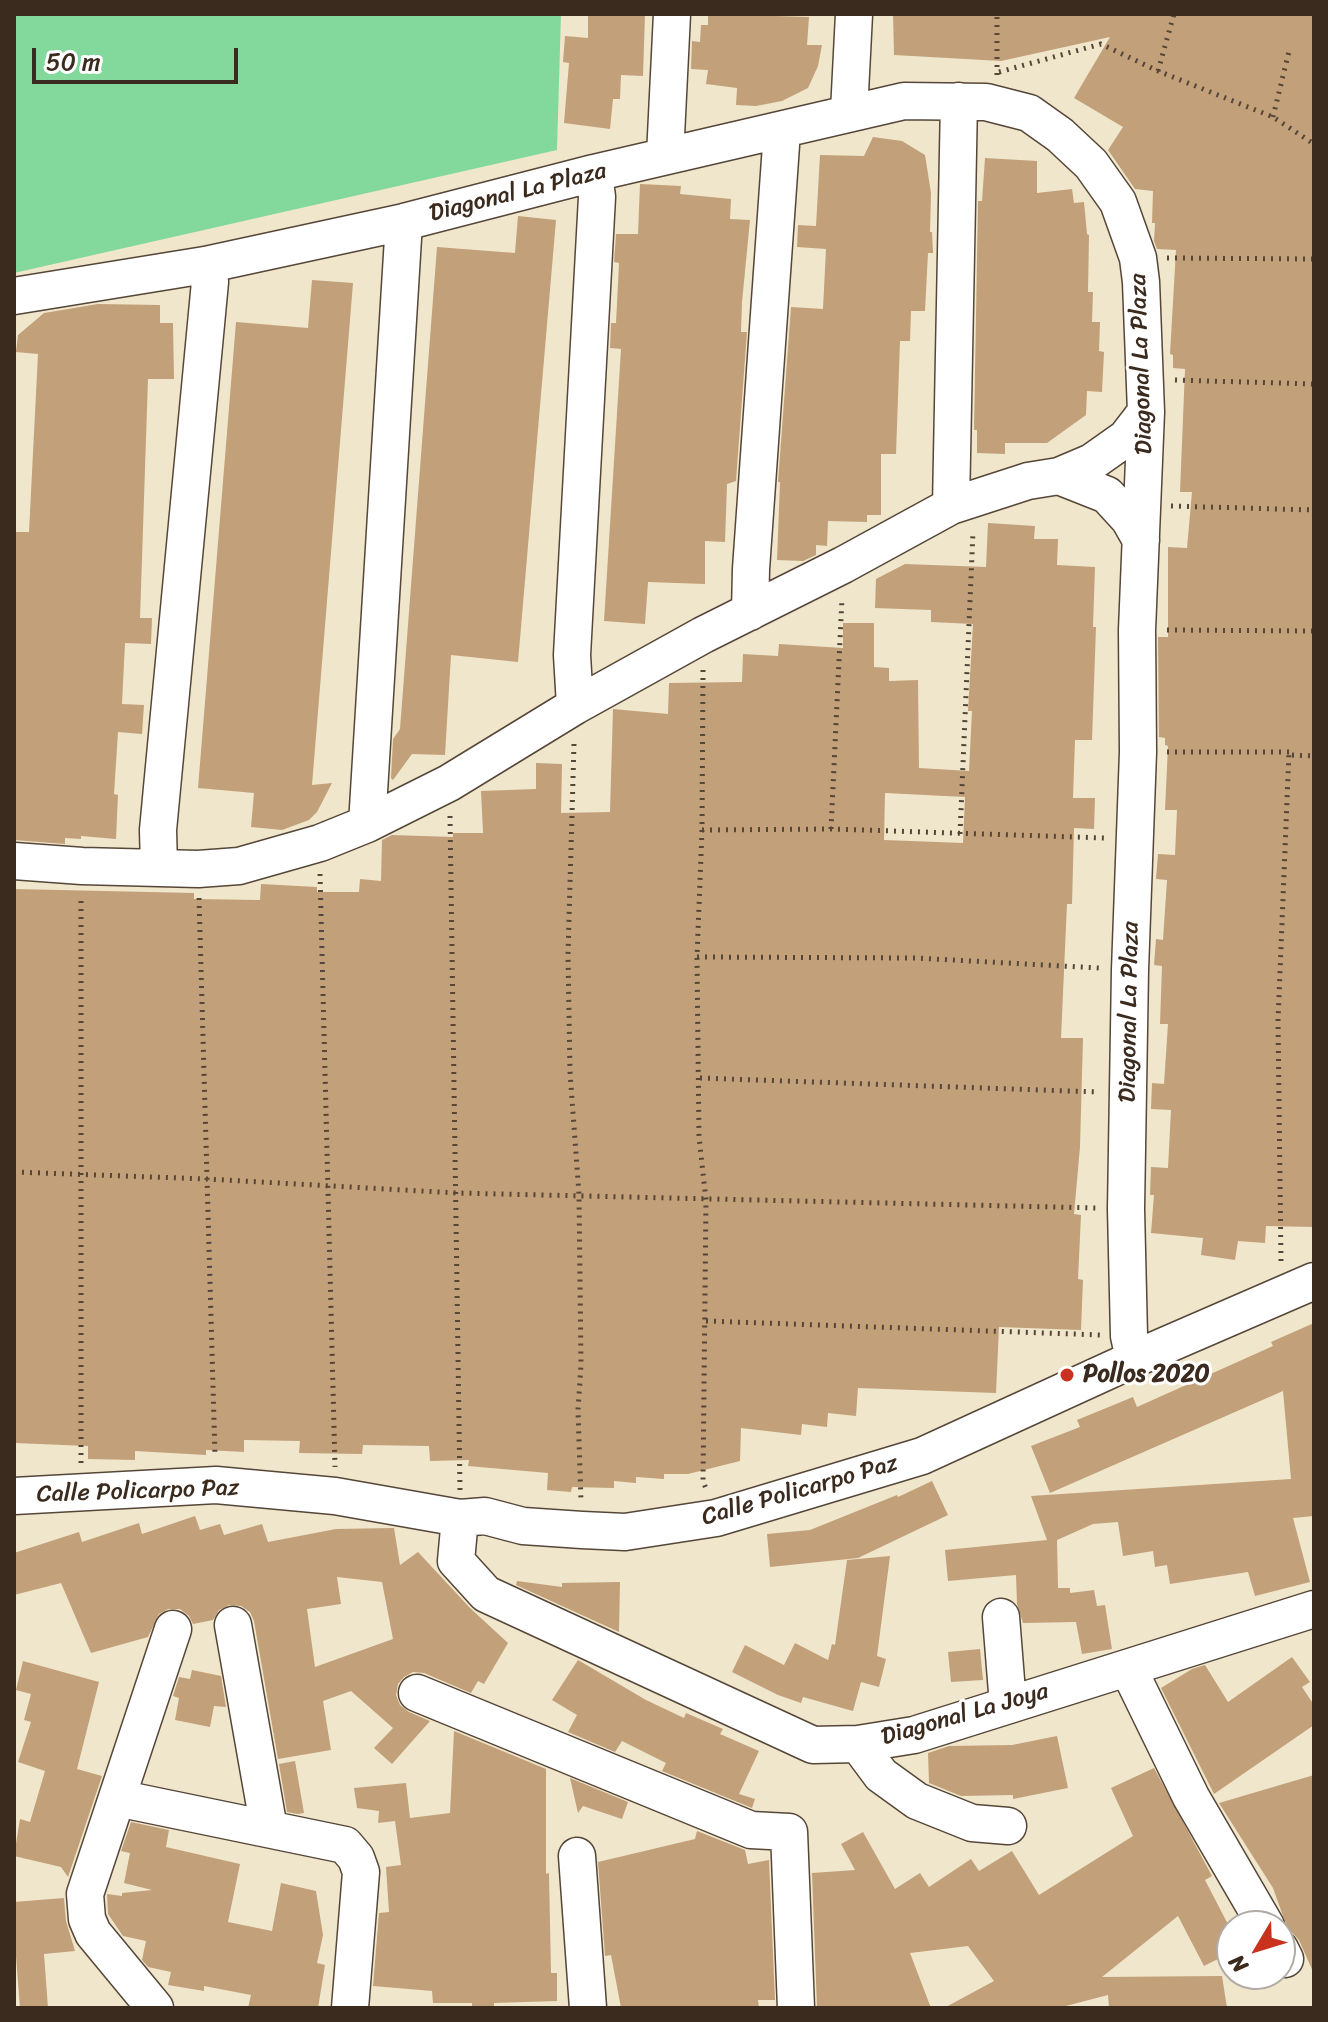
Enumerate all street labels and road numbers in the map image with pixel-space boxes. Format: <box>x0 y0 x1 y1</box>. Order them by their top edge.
street label: Diagonal La Plaza <box>427 157 609 229</box>
street label: Diagonal La Plaza <box>1124 273 1160 455</box>
street label: Diagonal La Plaza <box>1114 921 1146 1103</box>
street label: Calle Policarpo Paz <box>699 1449 901 1533</box>
street label: Calle Policarpo Paz <box>36 1474 240 1510</box>
street label: Diagonal La Joya <box>878 1677 1052 1753</box>

